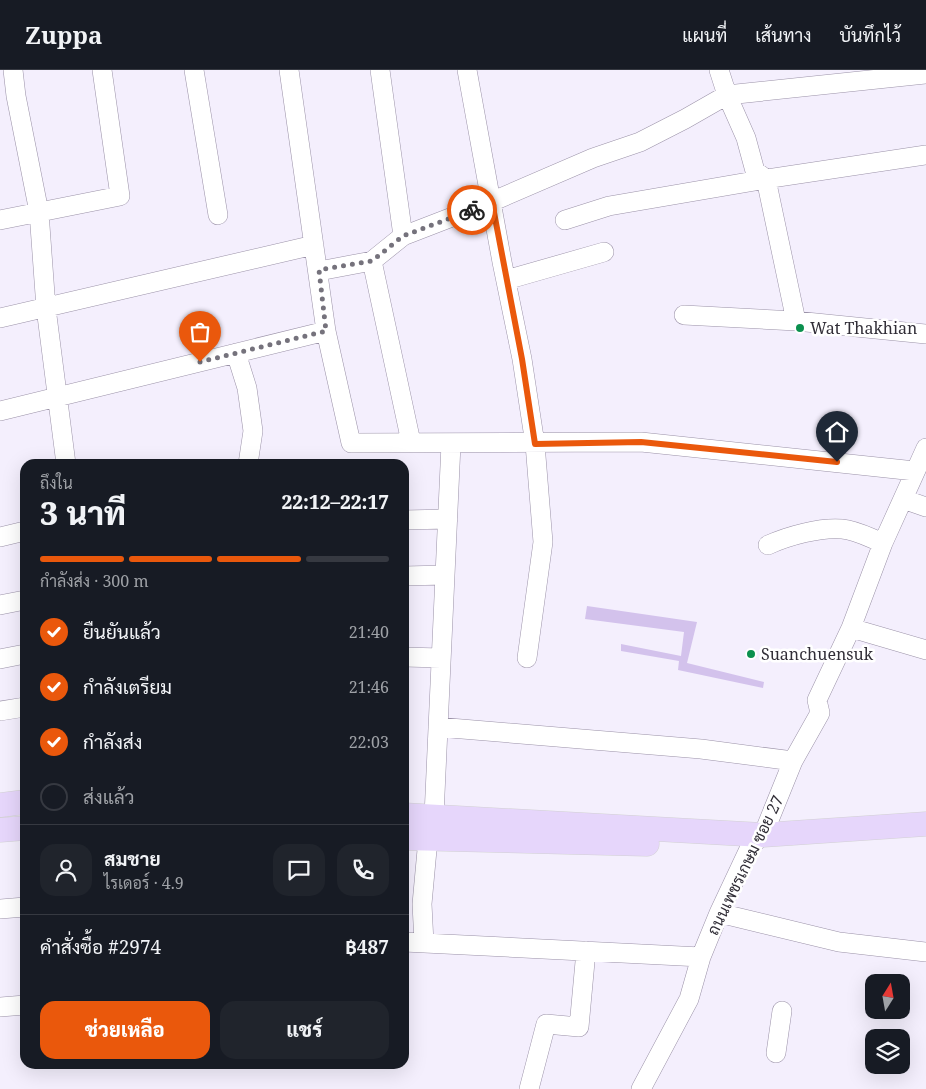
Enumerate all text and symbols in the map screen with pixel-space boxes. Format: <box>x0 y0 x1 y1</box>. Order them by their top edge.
text: Zuppa <box>25 18 102 51</box>
text: แผนที่ <box>682 23 727 47</box>
text: เส้นทาง <box>755 23 811 47</box>
text: บันทึกไว้ <box>839 23 901 47</box>
courier <box>447 185 497 235</box>
icon: bike <box>458 196 486 224</box>
pin <box>179 311 221 362</box>
place label: Wat Thakhian <box>810 317 917 339</box>
icon: bag <box>186 318 214 346</box>
marker: Wat Thakhian <box>794 322 806 334</box>
pin <box>816 411 858 462</box>
icon: home <box>823 418 851 446</box>
text: ถึงใน <box>40 472 73 494</box>
text: 22:12–22:17 <box>281 489 389 515</box>
text: 3 นาที <box>40 491 126 534</box>
text: กำลังส่ง · 300 m <box>40 570 149 592</box>
icon: check <box>40 618 68 646</box>
text: ยืนยันแล้ว <box>83 619 161 645</box>
text: 21:40 <box>349 621 389 643</box>
place label: Suanchuensuk <box>761 643 874 665</box>
marker: Suanchuensuk <box>745 648 757 660</box>
icon: check <box>40 673 68 701</box>
text: กำลังเตรียม <box>83 674 172 700</box>
text: 21:46 <box>349 676 389 698</box>
icon: check <box>40 728 68 756</box>
text: กำลังส่ง <box>83 729 142 755</box>
text: 22:03 <box>349 731 389 753</box>
text: ส่งแล้ว <box>83 784 134 810</box>
street label: ถนนเพชรเกษม ซอย 27 <box>702 791 788 939</box>
button: person <box>40 844 92 896</box>
button: chat <box>273 844 325 896</box>
button: phone <box>337 844 389 896</box>
text: สมชาย <box>104 846 161 872</box>
text: ไรเดอร์ · 4.9 <box>104 872 184 894</box>
text: คำสั่งซื้อ #2974 <box>40 934 161 960</box>
text: ฿487 <box>345 934 389 960</box>
north arrow <box>865 974 910 1019</box>
map controls <box>865 974 910 1074</box>
button: ช่วยเหลือ <box>40 1001 210 1059</box>
button: แชร์ <box>220 1001 389 1059</box>
button: layers <box>865 1029 910 1074</box>

